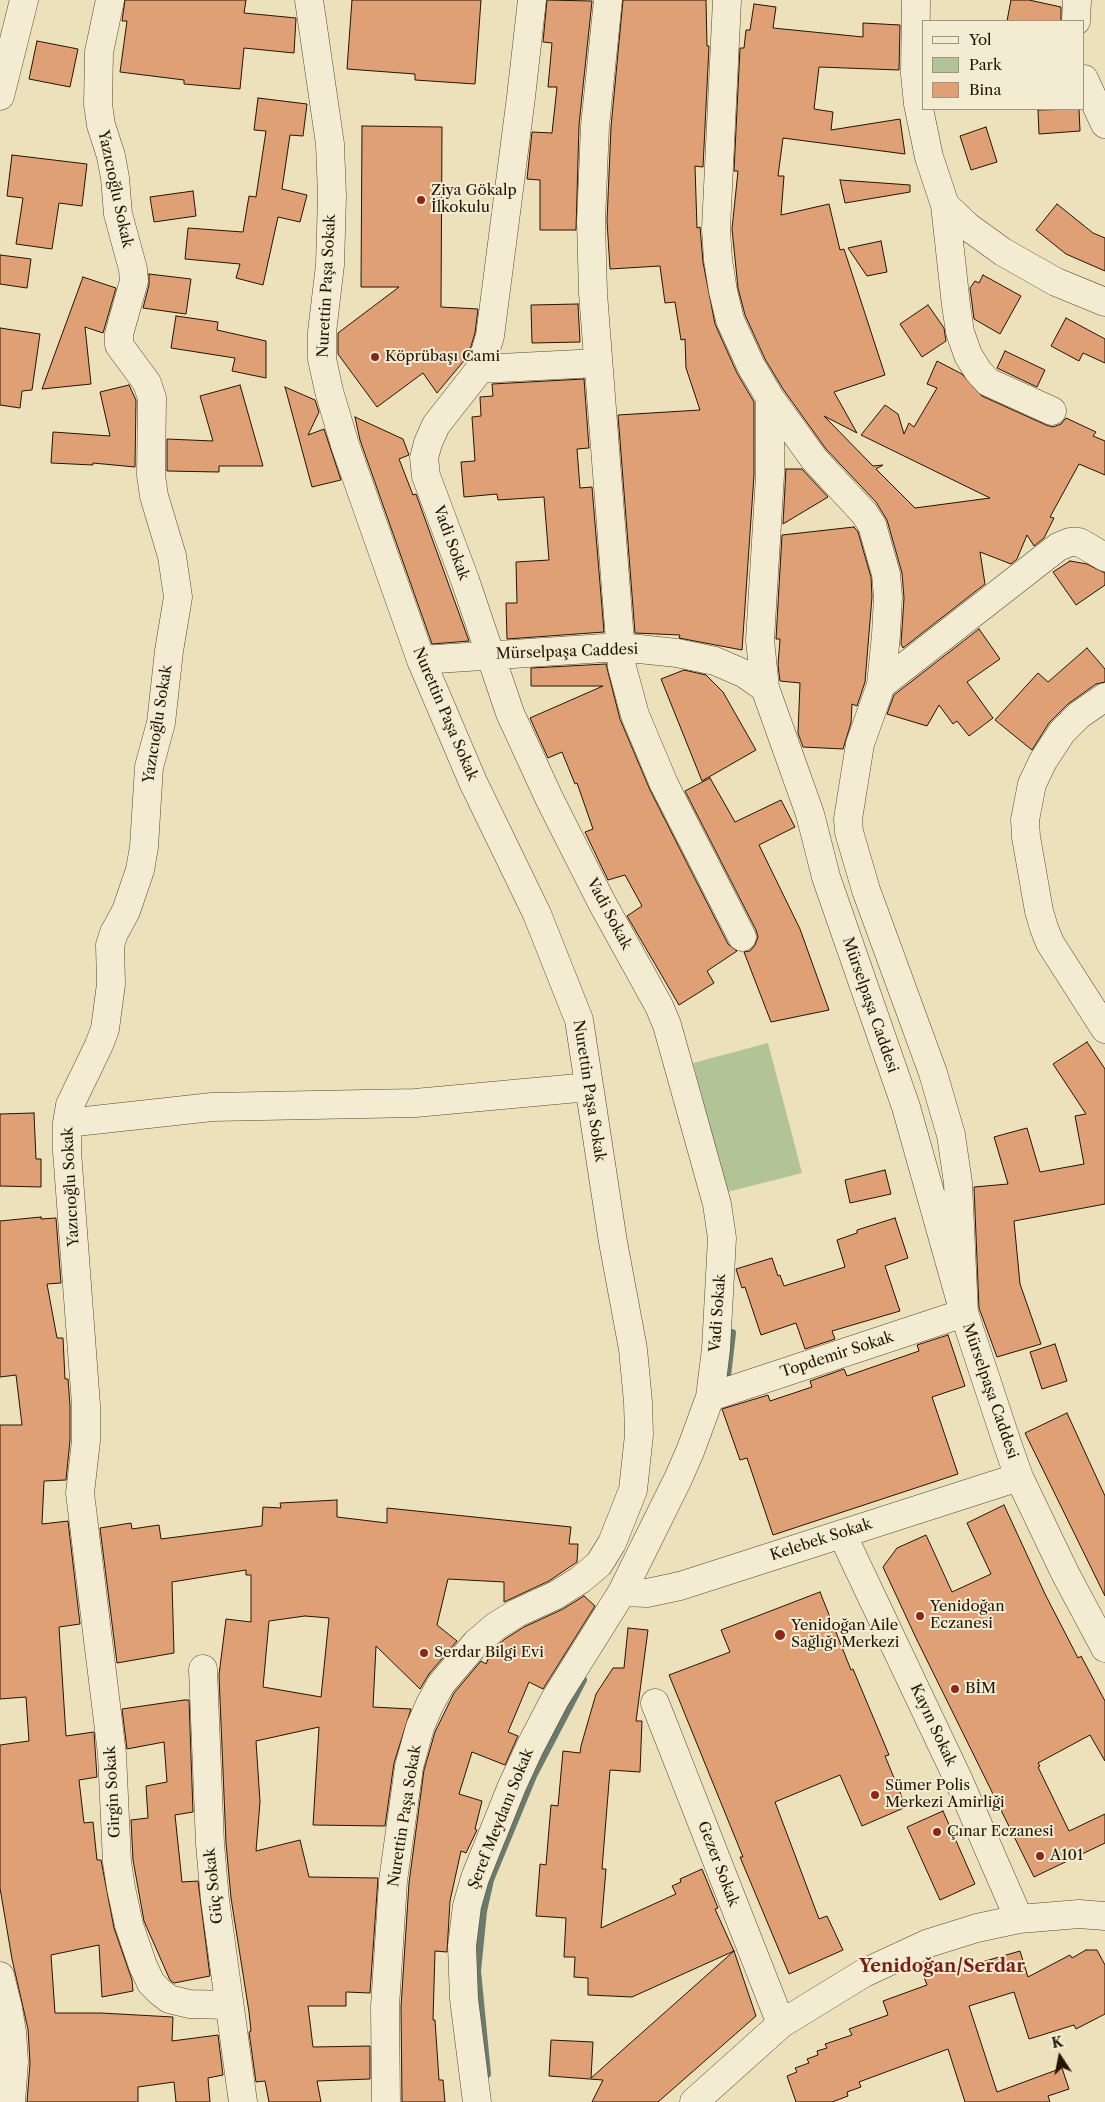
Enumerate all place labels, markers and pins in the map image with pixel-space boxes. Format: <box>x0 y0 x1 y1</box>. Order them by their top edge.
place label: Ziya Gökalp İlkokulu <box>431 182 517 217</box>
marker: Ziya Gökalp İlkokulu <box>415 194 427 206</box>
place label: Köprübaşı Cami <box>385 348 500 366</box>
marker: Köprübaşı Cami <box>369 351 381 363</box>
place label: Yenidoğan Eczanesi <box>930 1598 1005 1633</box>
marker: Yenidoğan Eczanesi <box>914 1610 926 1622</box>
place label: Yenidoğan Aile Sağlığı Merkezi <box>791 1617 899 1652</box>
marker: Yenidoğan Aile Sağlığı Merkezi <box>773 1628 787 1642</box>
place label: Serdar Bilgi Evi <box>434 1644 544 1662</box>
marker: Serdar Bilgi Evi <box>418 1647 430 1659</box>
place label: BİM <box>965 1680 996 1698</box>
marker: BİM <box>949 1683 961 1695</box>
place label: Sümer Polis Merkezi Amirliği <box>885 1777 1005 1812</box>
marker: Sümer Polis Merkezi Amirliği <box>869 1789 881 1801</box>
place label: Çınar Eczanesi <box>947 1823 1053 1841</box>
marker: Çınar Eczanesi <box>931 1826 943 1838</box>
place label: A101 <box>1050 1847 1083 1865</box>
marker: A101 <box>1034 1850 1046 1862</box>

